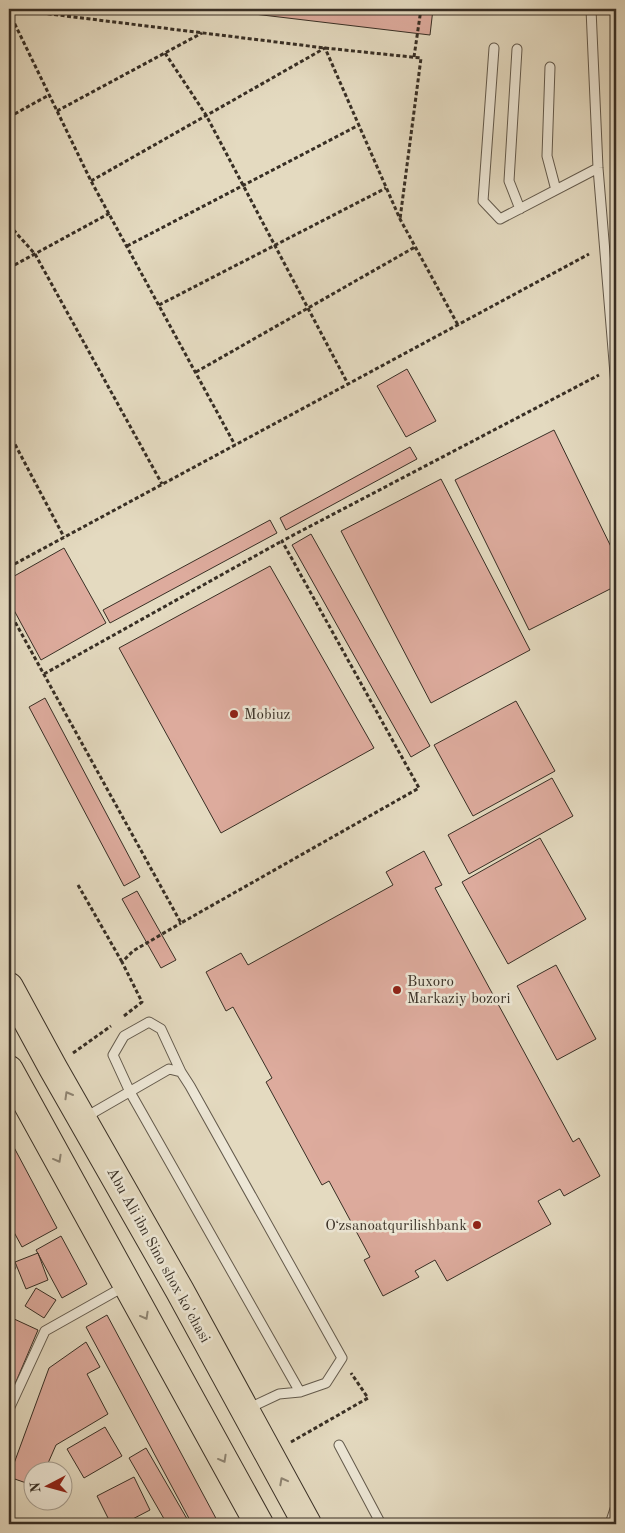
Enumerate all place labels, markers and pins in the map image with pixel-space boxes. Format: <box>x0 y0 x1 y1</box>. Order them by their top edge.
marker: Mobiuz <box>228 708 240 720</box>
place label: Mobiuz <box>244 708 290 723</box>
place label: Buxoro Markaziy bozori <box>407 975 511 1007</box>
marker: Buxoro Markaziy bozori <box>391 984 403 996</box>
place label: Oʻzsanoatqurilishbank <box>325 1219 467 1234</box>
marker: Oʻzsanoatqurilishbank <box>471 1219 483 1231</box>

